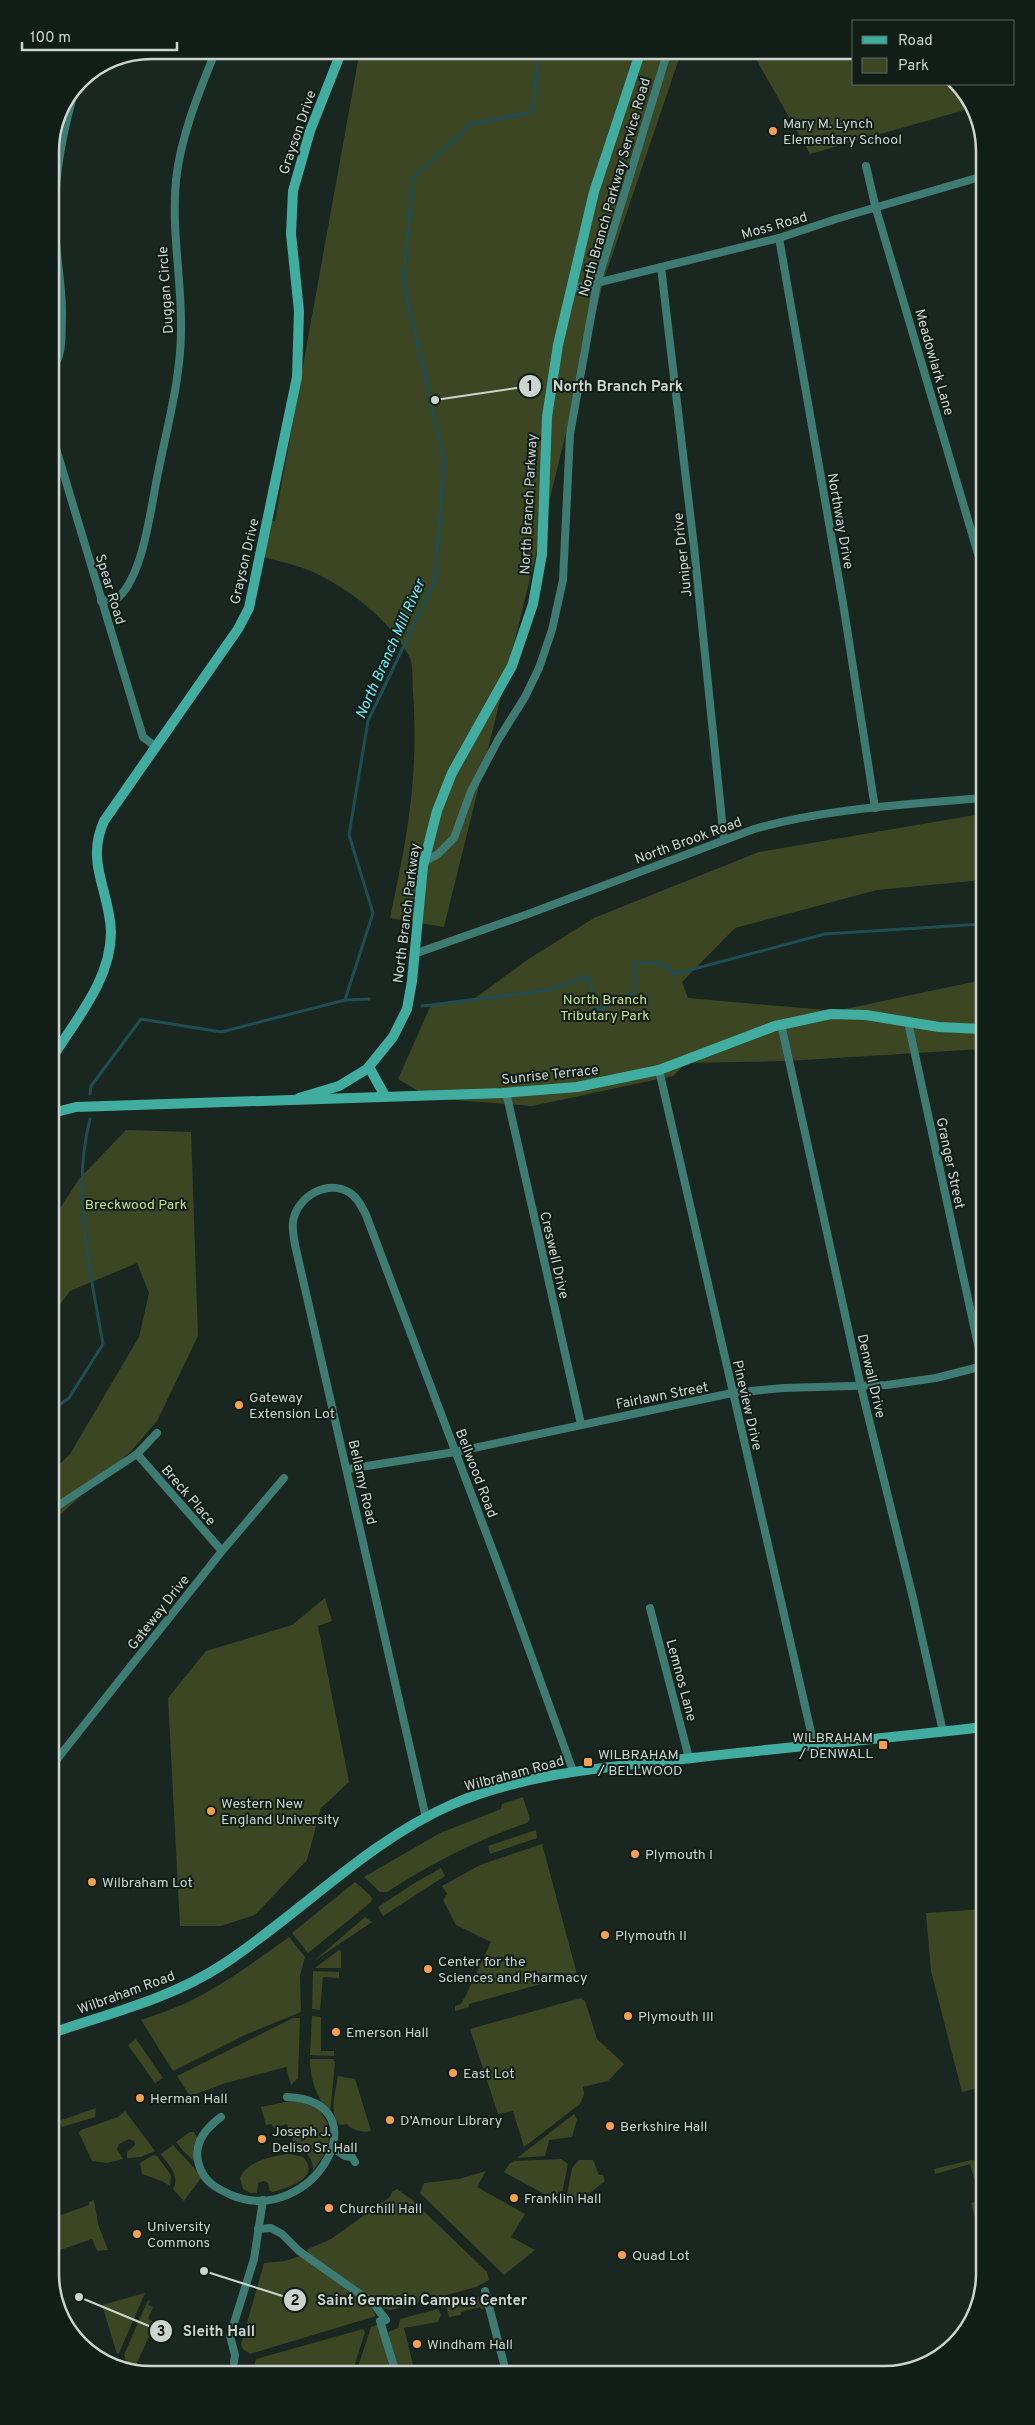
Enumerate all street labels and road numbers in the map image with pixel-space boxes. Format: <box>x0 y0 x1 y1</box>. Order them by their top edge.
street label: North Branch Parkway Service Road <box>576 76 655 299</box>
street label: Grayson Drive <box>276 88 321 177</box>
street label: Moss Road <box>739 209 809 244</box>
street label: Duggan Circle <box>155 246 178 334</box>
street label: Meadowlark Lane <box>910 307 957 418</box>
street label: North Branch Parkway <box>517 433 542 575</box>
street label: Northway Drive <box>823 472 856 571</box>
street label: Juniper Drive <box>671 512 696 598</box>
street label: Grayson Drive <box>227 517 264 606</box>
street label: Spear Road <box>91 552 128 627</box>
street label: North Brook Road <box>633 814 744 869</box>
street label: North Branch Parkway <box>390 842 425 984</box>
street label: Sunrise Terrace <box>501 1062 599 1089</box>
street label: Granger Street <box>932 1116 968 1211</box>
street label: Creswell Drive <box>535 1210 572 1301</box>
street label: Denwall Drive <box>853 1333 888 1420</box>
street label: Pineview Drive <box>728 1358 765 1452</box>
street label: Fairlawn Street <box>615 1379 710 1414</box>
street label: Bellwood Road <box>451 1427 500 1520</box>
street label: Bellamy Road <box>344 1438 380 1526</box>
street label: Breck Place <box>157 1462 219 1530</box>
street label: Gateway Drive <box>125 1572 194 1654</box>
street label: Lemnos Lane <box>661 1638 700 1723</box>
street label: Wilbraham Road <box>463 1753 566 1796</box>
street label: Wilbraham Road <box>76 1968 178 2019</box>

